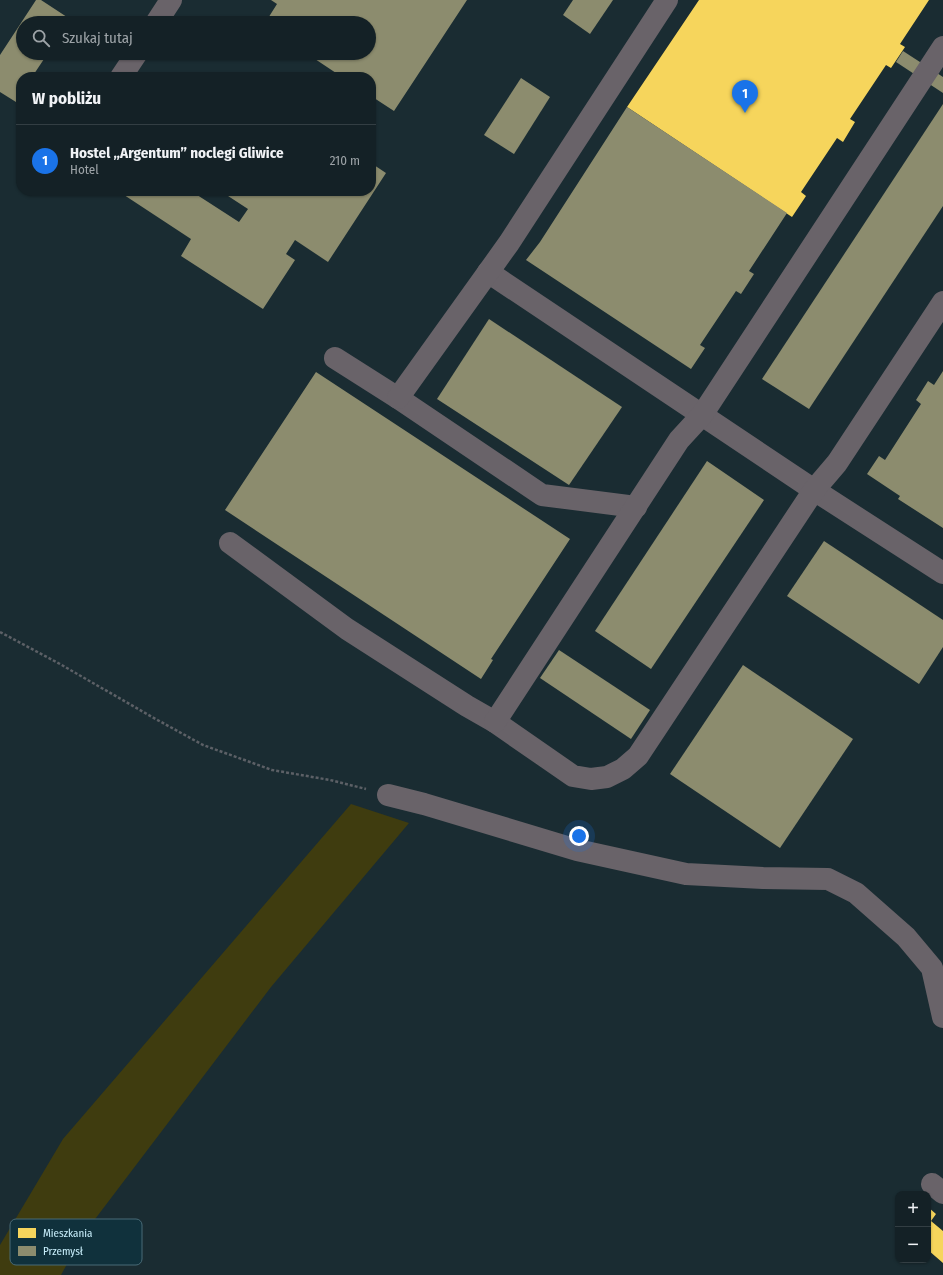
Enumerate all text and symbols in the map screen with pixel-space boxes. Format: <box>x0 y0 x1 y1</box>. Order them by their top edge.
search box <box>16 16 376 60</box>
icon: search <box>30 27 52 49</box>
text: Szukaj tutaj <box>62 29 133 47</box>
pin: 1 <box>732 80 758 113</box>
text: W pobliżu <box>32 88 101 109</box>
text: Hostel „Argentum” noclegi Gliwice <box>70 144 284 162</box>
text: 1 <box>42 153 48 168</box>
text: 210 m <box>330 153 360 168</box>
text: Hotel <box>70 162 99 177</box>
your location <box>569 826 589 846</box>
map controls <box>895 1191 931 1263</box>
button: + <box>895 1191 931 1227</box>
legend <box>10 1219 142 1265</box>
text: Mieszkania <box>43 1227 92 1240</box>
button: − <box>895 1227 931 1263</box>
text: Przemysł <box>43 1245 84 1258</box>

